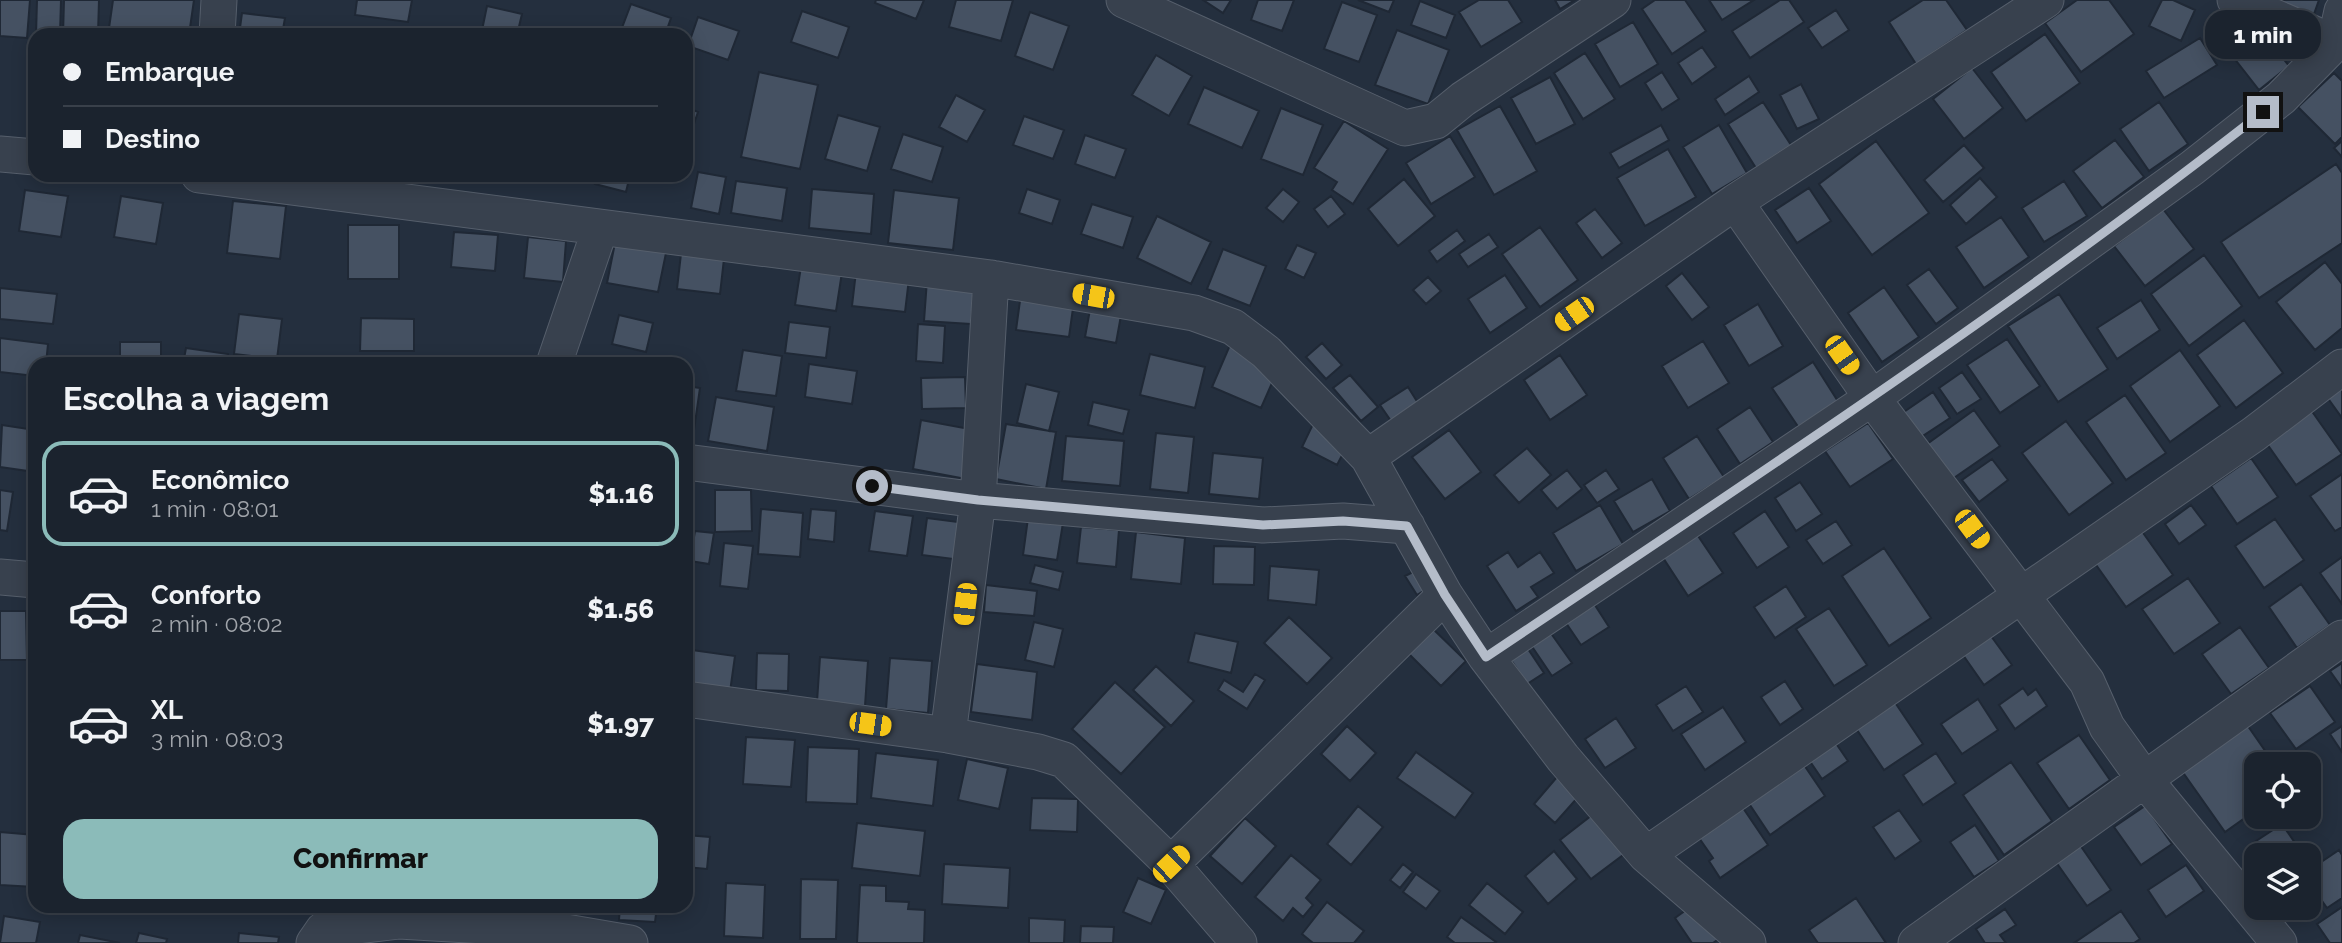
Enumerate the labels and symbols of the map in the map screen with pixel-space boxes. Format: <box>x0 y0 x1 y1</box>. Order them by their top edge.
callout: 1 min <box>2205 10 2321 60</box>
route end <box>2247 96 2279 128</box>
car <box>1071 282 1116 310</box>
car <box>1551 293 1598 335</box>
car <box>1822 332 1863 378</box>
route start <box>856 470 888 502</box>
car <box>1951 506 1994 552</box>
car <box>953 582 978 626</box>
car <box>848 711 893 737</box>
car <box>1149 842 1194 886</box>

